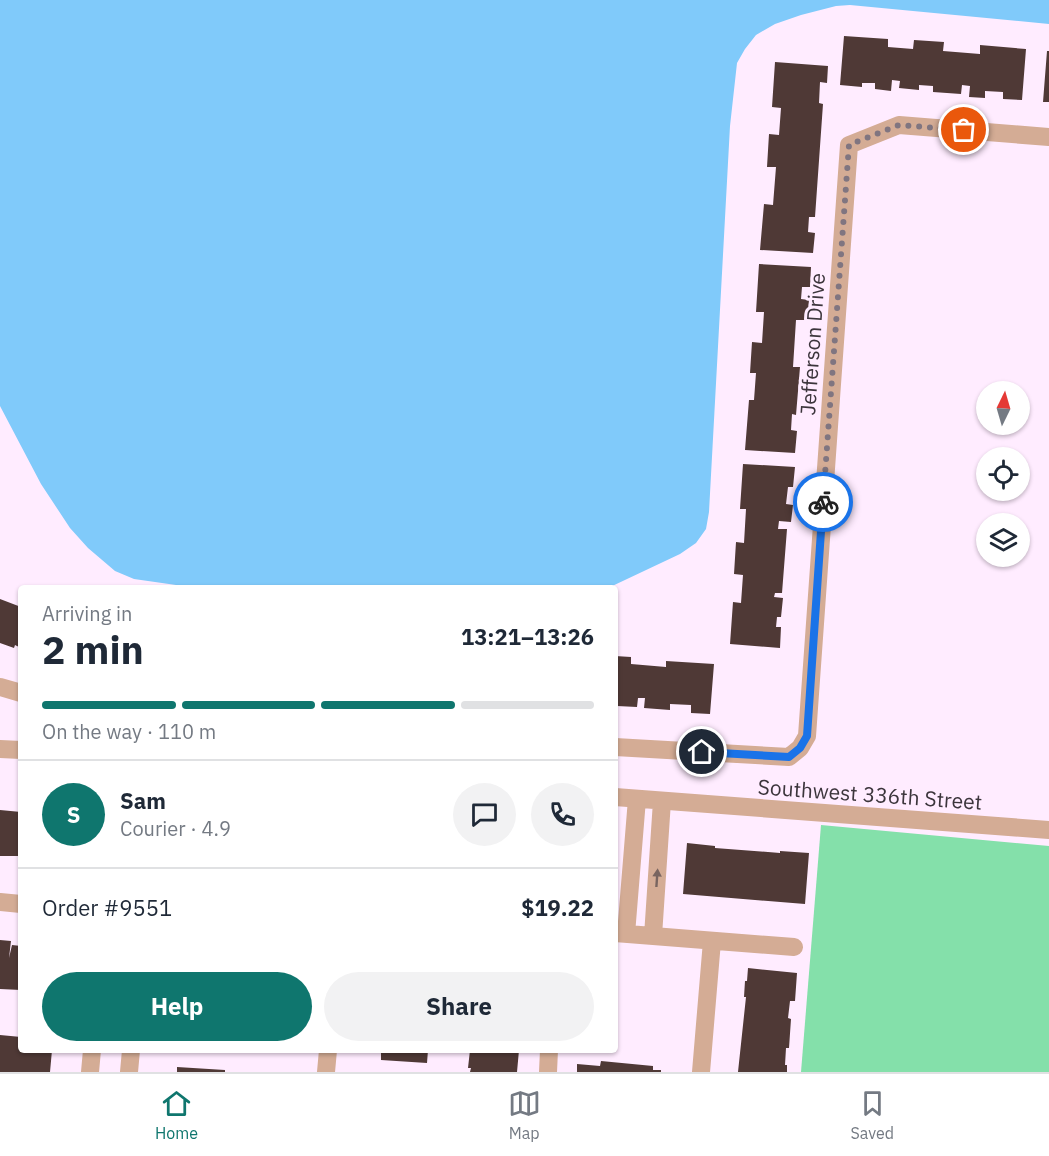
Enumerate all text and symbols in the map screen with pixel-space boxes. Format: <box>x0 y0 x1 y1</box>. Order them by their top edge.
pin <box>938 104 989 155</box>
icon: bag <box>947 113 980 146</box>
street label: Jefferson Drive <box>793 272 831 416</box>
north arrow <box>976 381 1030 435</box>
map controls <box>976 381 1030 567</box>
button: locate <box>976 447 1030 501</box>
courier <box>793 472 853 532</box>
icon: bike <box>807 486 840 519</box>
button: layers <box>976 513 1030 567</box>
text: Arriving in <box>42 600 132 627</box>
text: 13:21–13:26 <box>461 622 594 651</box>
text: 2 min <box>42 624 144 675</box>
text: On the way · 110 m <box>42 718 216 745</box>
pin <box>676 726 727 777</box>
icon: home <box>685 735 718 768</box>
street label: Southwest 336th Street <box>757 772 983 816</box>
button: chat <box>453 783 516 846</box>
button: phone <box>531 783 594 846</box>
text: Sam <box>120 786 166 815</box>
text: S <box>67 800 80 829</box>
text: Courier · 4.9 <box>120 815 231 842</box>
one-way arrow <box>652 868 661 887</box>
text: Order #9551 <box>42 893 172 922</box>
text: $19.22 <box>521 893 594 922</box>
button: Help <box>42 972 312 1041</box>
button: Share <box>324 972 594 1041</box>
tab: Home <box>155 1087 198 1143</box>
tab: Map <box>508 1087 541 1143</box>
tab: Saved <box>851 1087 894 1143</box>

